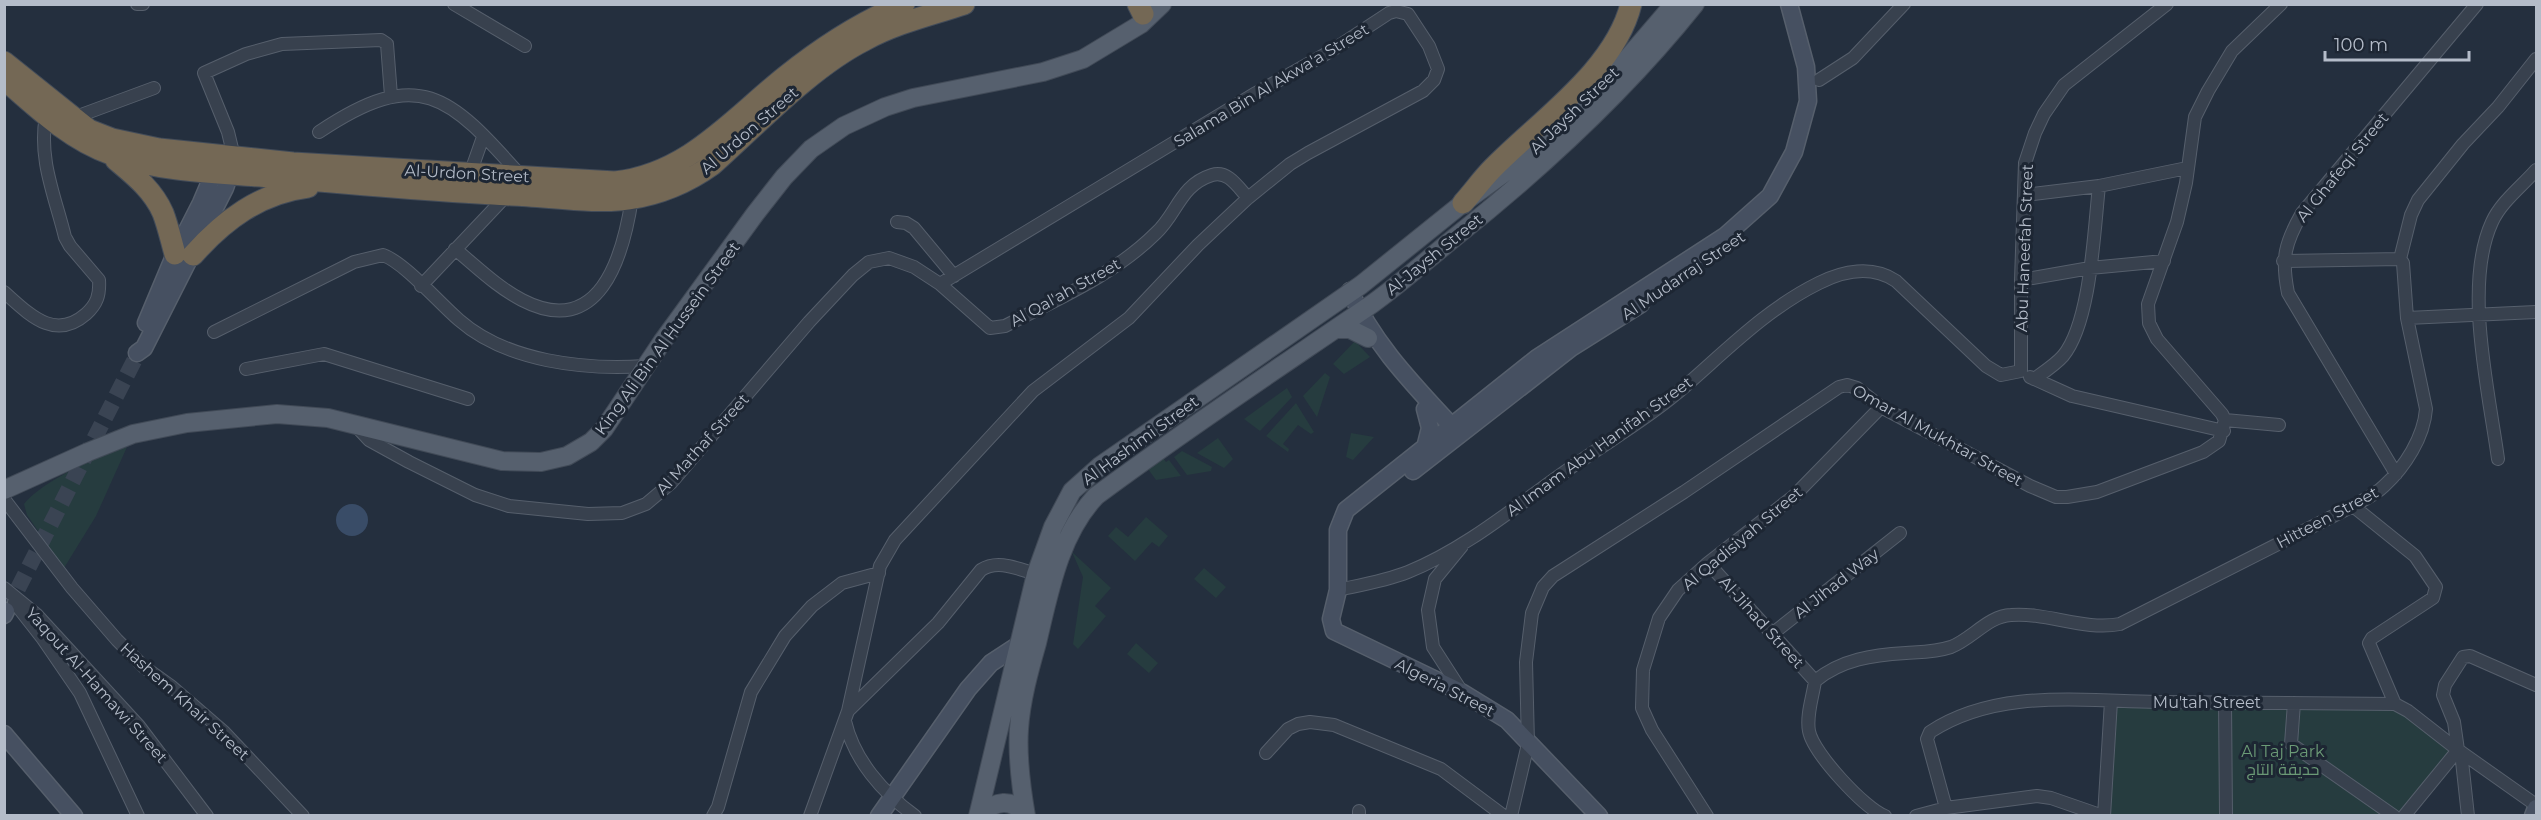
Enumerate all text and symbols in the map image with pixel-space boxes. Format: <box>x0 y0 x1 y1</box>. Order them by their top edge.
street label: Salama Bin Al Akwa'a Street <box>1170 19 1373 151</box>
scale bar <box>2325 24 2469 62</box>
text: 100 m <box>2334 34 2388 56</box>
street label: Al Jaysh Street <box>1526 63 1623 158</box>
street label: Al Urdon Street <box>697 82 802 178</box>
street label: Al Ghafeqi Street <box>2292 108 2393 226</box>
street label: Al-Urdon Street <box>404 161 530 186</box>
street label: Abu Haneefah Street <box>2012 163 2037 332</box>
street label: Al-Jaysh Street <box>1382 209 1487 299</box>
street label: Al Mudarraj Street <box>1618 227 1749 324</box>
street label: King Ali Bin Al Hussein Street <box>591 238 744 439</box>
street label: Al Qal'ah Street <box>1007 254 1124 331</box>
street label: Al Imam Abu Hanifah Street <box>1503 372 1696 520</box>
street label: Omar Al Mukhtar Street <box>1849 381 2027 490</box>
street label: Al Mathaf Street <box>652 390 753 499</box>
street label: Al Hashimi Street <box>1078 392 1203 489</box>
street label: Al Qadisiyah Street <box>1678 482 1807 594</box>
street label: Hitteen Street <box>2273 482 2382 552</box>
street label: Al Jihad Way <box>1790 544 1883 622</box>
street label: Al-Jihad Street <box>1715 572 1808 673</box>
street label: Yaqout Al-Hamawi Street <box>22 604 172 767</box>
street label: Hashem Khair Street <box>116 638 253 765</box>
street label: Algeria Street <box>1392 654 1498 721</box>
street label: Mu'tah Street <box>2153 693 2262 712</box>
park label: Al Taj Park حديقة التاج <box>2241 742 2325 781</box>

